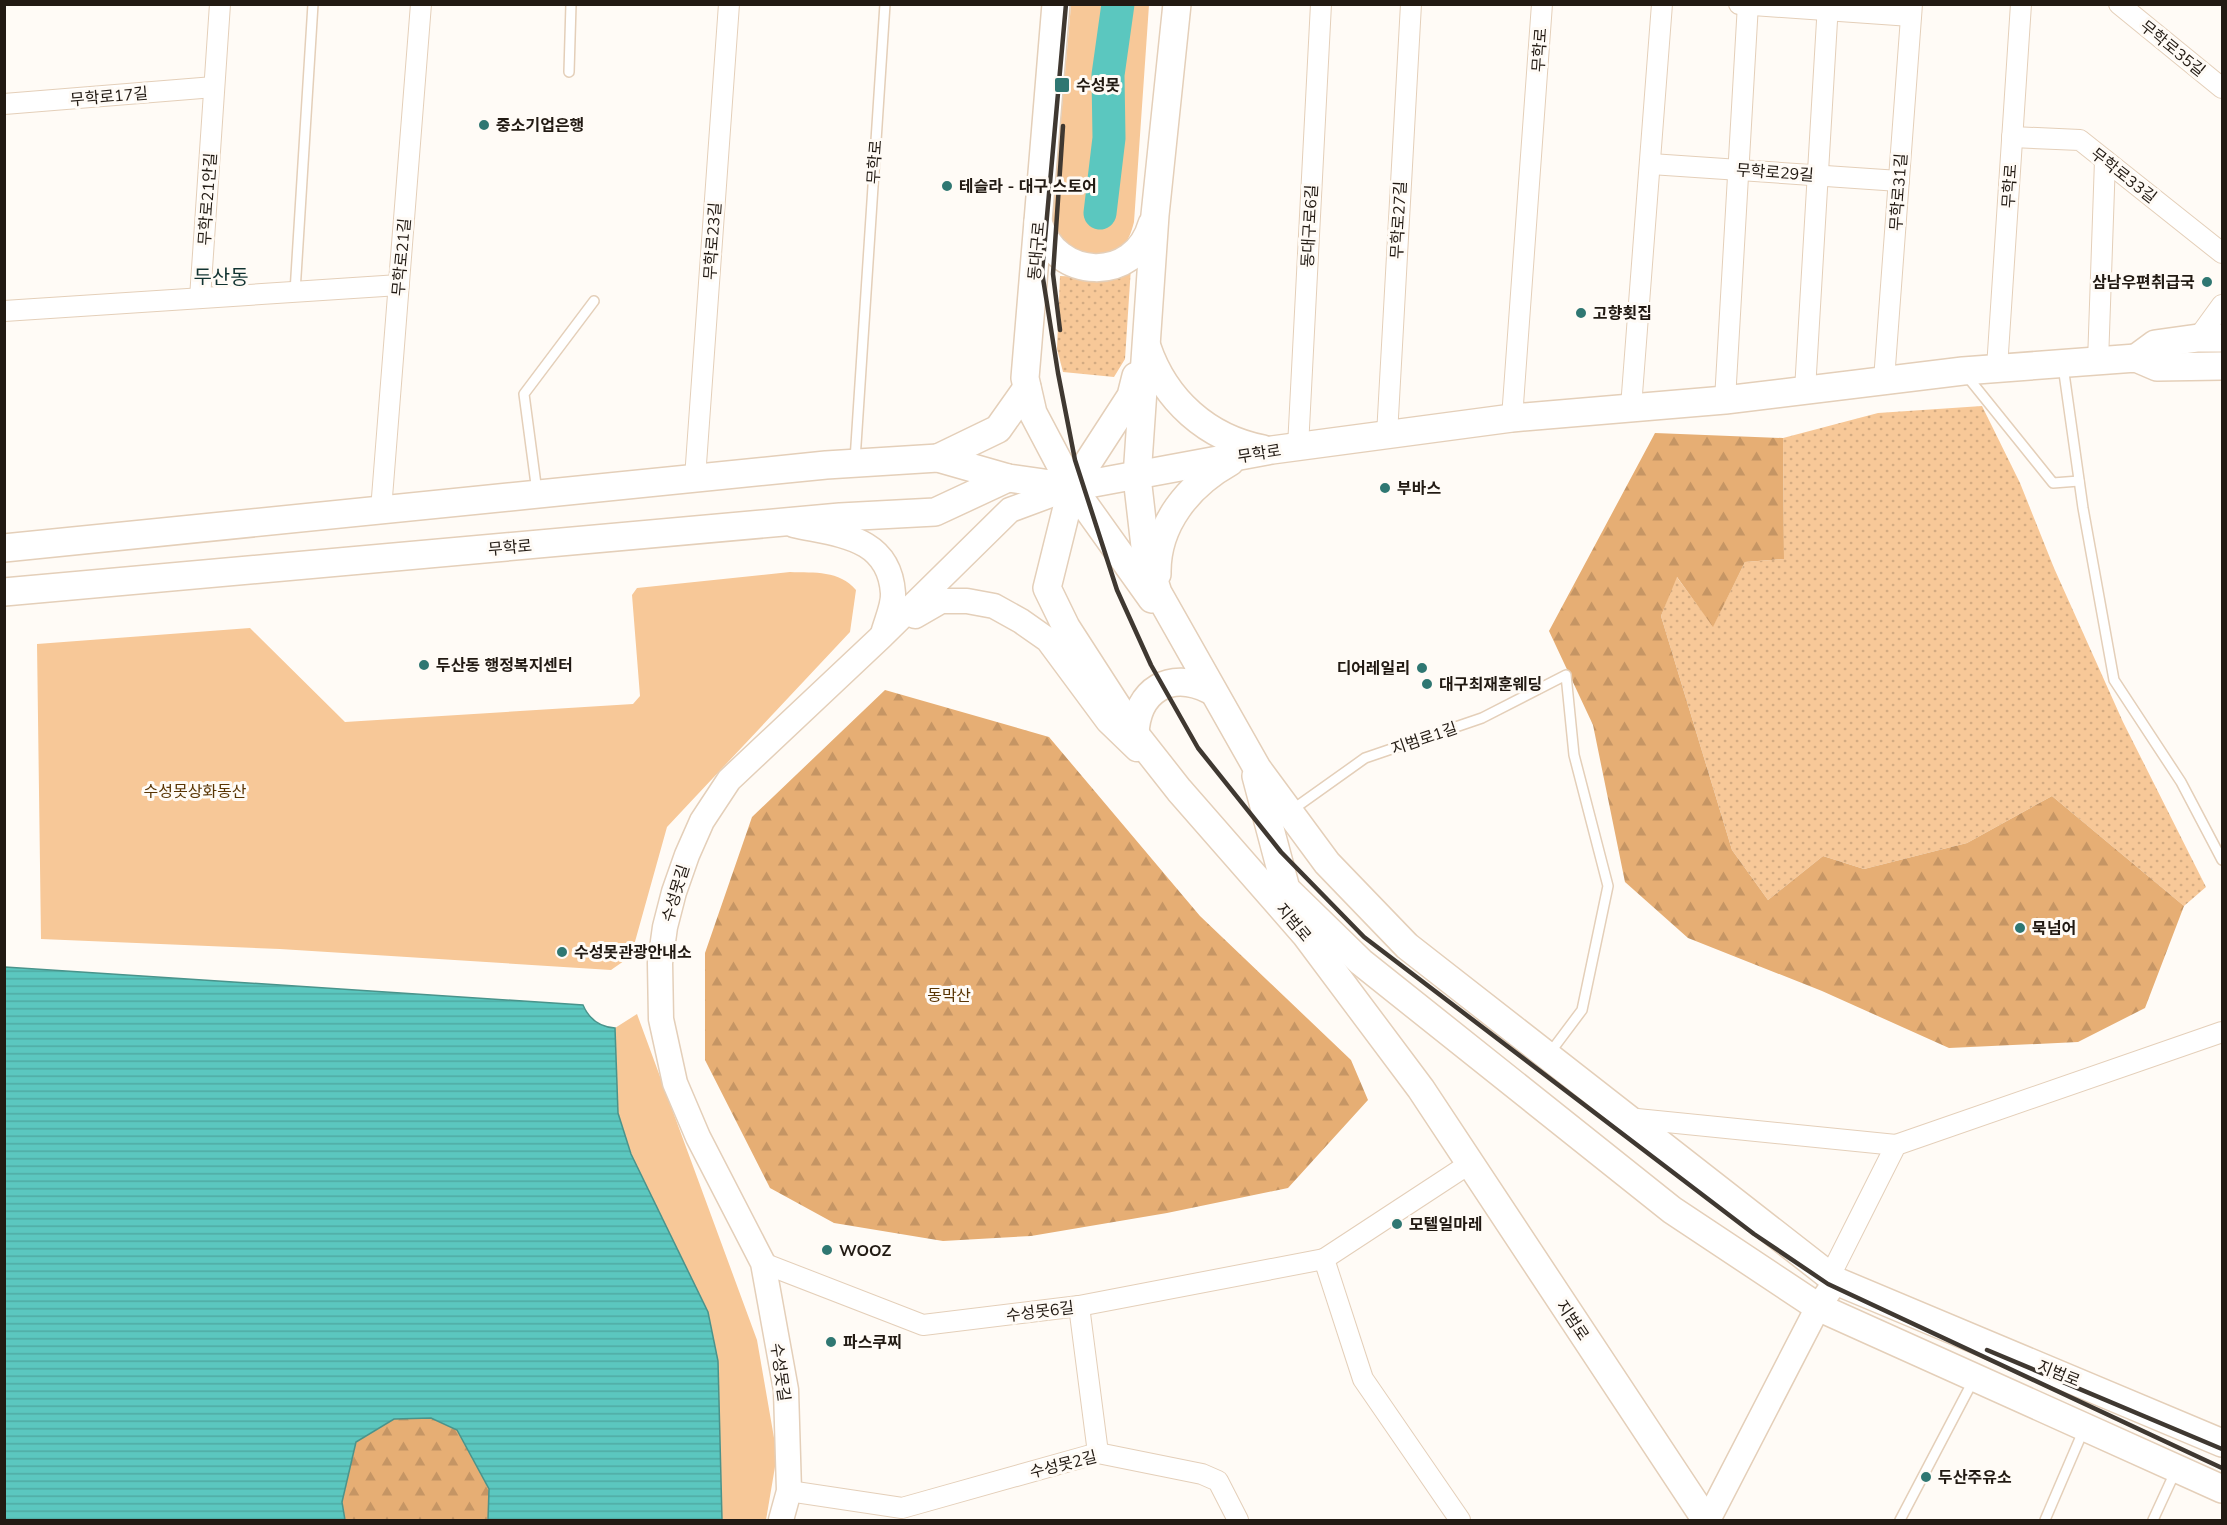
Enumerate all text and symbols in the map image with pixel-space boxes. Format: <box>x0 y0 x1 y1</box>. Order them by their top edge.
street label: 무학로35길 <box>2135 16 2210 82</box>
street label: 무학로 <box>1527 27 1553 73</box>
place label: 수성못 <box>1076 75 1120 97</box>
marker: 수성못 <box>1053 76 1071 94</box>
street label: 무학로17길 <box>69 83 149 111</box>
place label: 중소기업은행 <box>496 115 584 137</box>
marker: 중소기업은행 <box>477 118 491 132</box>
street label: 무학로 <box>862 139 888 185</box>
street label: 무학로33길 <box>2086 143 2161 208</box>
street label: 무학로21안길 <box>194 152 222 246</box>
street label: 무학로31길 <box>1885 152 1913 232</box>
street label: 무학로29길 <box>1735 159 1815 187</box>
street label: 무학로 <box>1997 163 2023 209</box>
place label: 테슬라 - 대구 스토어 <box>959 176 1097 198</box>
marker: 테슬라 - 대구 스토어 <box>940 179 954 193</box>
street label: 무학로27길 <box>1386 180 1412 260</box>
street label: 동대구로6길 <box>1297 184 1323 268</box>
street label: 무학로23길 <box>699 201 727 281</box>
street label: 무학로21길 <box>388 217 416 297</box>
street label: 동대구로 <box>1023 221 1051 281</box>
district label: 두산동 <box>193 264 249 291</box>
place label: 삼남우편취급국 <box>2092 272 2195 294</box>
marker: 삼남우편취급국 <box>2200 275 2214 289</box>
place label: 고향횟집 <box>1593 303 1652 325</box>
marker: 고향횟집 <box>1574 306 1588 320</box>
street label: 무학로 <box>1236 440 1283 468</box>
place label: 부바스 <box>1397 478 1441 500</box>
marker: 부바스 <box>1378 481 1392 495</box>
street label: 무학로 <box>487 535 533 561</box>
place label: 두산동 행정복지센터 <box>436 655 573 677</box>
marker: 두산동 행정복지센터 <box>417 658 431 672</box>
place label: 디어레일리 <box>1336 658 1410 680</box>
marker: 디어레일리 <box>1415 661 1429 675</box>
place label: 대구최재훈웨딩 <box>1439 674 1542 696</box>
marker: 대구최재훈웨딩 <box>1420 677 1434 691</box>
street label: 지범로1길 <box>1388 717 1460 760</box>
park label: 수성못상화동산 <box>143 781 247 803</box>
street label: 수성못길 <box>657 862 695 925</box>
street label: 지범로 <box>1271 899 1316 947</box>
place label: 묵넘어 <box>2032 918 2076 940</box>
marker: 묵넘어 <box>2013 921 2027 935</box>
place label: 수성못관광안내소 <box>574 942 692 964</box>
marker: 수성못관광안내소 <box>555 945 569 959</box>
park label: 동막산 <box>927 985 971 1007</box>
place label: 모텔일마레 <box>1409 1214 1483 1236</box>
marker: 모텔일마레 <box>1390 1217 1404 1231</box>
place label: WOOZ <box>839 1240 891 1262</box>
marker: WOOZ <box>820 1243 834 1257</box>
street label: 지범로 <box>1551 1296 1594 1345</box>
street label: 수성못6길 <box>1005 1297 1075 1327</box>
place label: 파스쿠찌 <box>843 1332 902 1354</box>
marker: 파스쿠찌 <box>824 1335 838 1349</box>
street label: 수성못길 <box>765 1341 795 1403</box>
street label: 지범로 <box>2034 1355 2083 1393</box>
street label: 수성못2길 <box>1027 1446 1099 1484</box>
place label: 두산주유소 <box>1938 1467 2012 1489</box>
marker: 두산주유소 <box>1919 1470 1933 1484</box>

